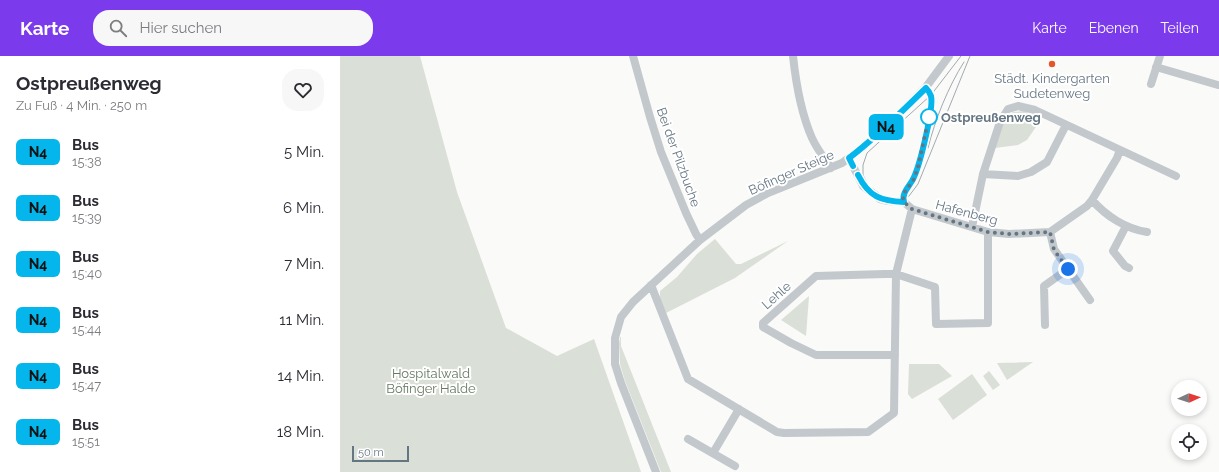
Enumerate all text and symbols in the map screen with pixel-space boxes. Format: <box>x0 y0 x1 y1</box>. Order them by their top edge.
search box <box>93 10 373 46</box>
text: Karte <box>20 17 69 39</box>
icon: search <box>107 17 129 39</box>
text: Hier suchen <box>139 19 222 37</box>
text: Karte <box>1032 20 1067 36</box>
text: Ebenen <box>1089 20 1139 36</box>
text: Teilen <box>1161 20 1199 36</box>
marker: Städt. Kindergarten Sudetenweg <box>1047 59 1057 69</box>
button: heart <box>282 69 324 111</box>
place label: Städt. Kindergarten Sudetenweg <box>994 71 1110 101</box>
text: Ostpreußenweg <box>16 72 162 94</box>
text: Zu Fuß · 4 Min. · 250 m <box>16 98 147 113</box>
street label: Bei der Pilzbuche <box>654 105 704 209</box>
marker: Ostpreußenweg <box>920 108 938 126</box>
place label: Ostpreußenweg <box>941 110 1041 125</box>
line badge: N4 <box>868 114 904 140</box>
text: N4 <box>877 119 895 135</box>
text: Bus <box>72 136 99 154</box>
text: 5 Min. <box>284 143 324 161</box>
text: N4 <box>29 144 47 160</box>
street label: Böfinger Steige <box>746 147 837 198</box>
text: 15:38 <box>72 154 102 169</box>
text: Bus <box>72 192 99 210</box>
street label: Hafenberg <box>934 197 1000 228</box>
text: 6 Min. <box>283 199 324 217</box>
text: N4 <box>29 200 47 216</box>
text: 15:39 <box>72 210 102 225</box>
text: Bus <box>72 248 99 266</box>
text: 7 Min. <box>284 255 324 273</box>
text: N4 <box>29 256 47 272</box>
your location <box>1058 259 1078 279</box>
text: 15:40 <box>72 266 102 281</box>
street label: Lehle <box>759 278 794 312</box>
text: Bus <box>72 304 99 322</box>
text: 11 Min. <box>279 311 324 329</box>
text: N4 <box>29 312 47 328</box>
text: 15:44 <box>72 322 101 337</box>
text: Bus <box>72 360 99 378</box>
park label: Hospitalwald Böfinger Halde <box>386 366 476 396</box>
text: 14 Min. <box>278 367 324 385</box>
text: N4 <box>29 368 47 384</box>
text: 15:47 <box>72 378 101 393</box>
north arrow <box>1171 380 1207 416</box>
map controls <box>1171 380 1207 460</box>
text: Bus <box>72 416 99 434</box>
text: 18 Min. <box>277 423 324 441</box>
text: N4 <box>29 424 47 440</box>
button: locate <box>1171 424 1207 460</box>
text: 15:51 <box>72 434 100 449</box>
scale bar <box>352 444 409 463</box>
text: 50 m <box>358 446 384 459</box>

